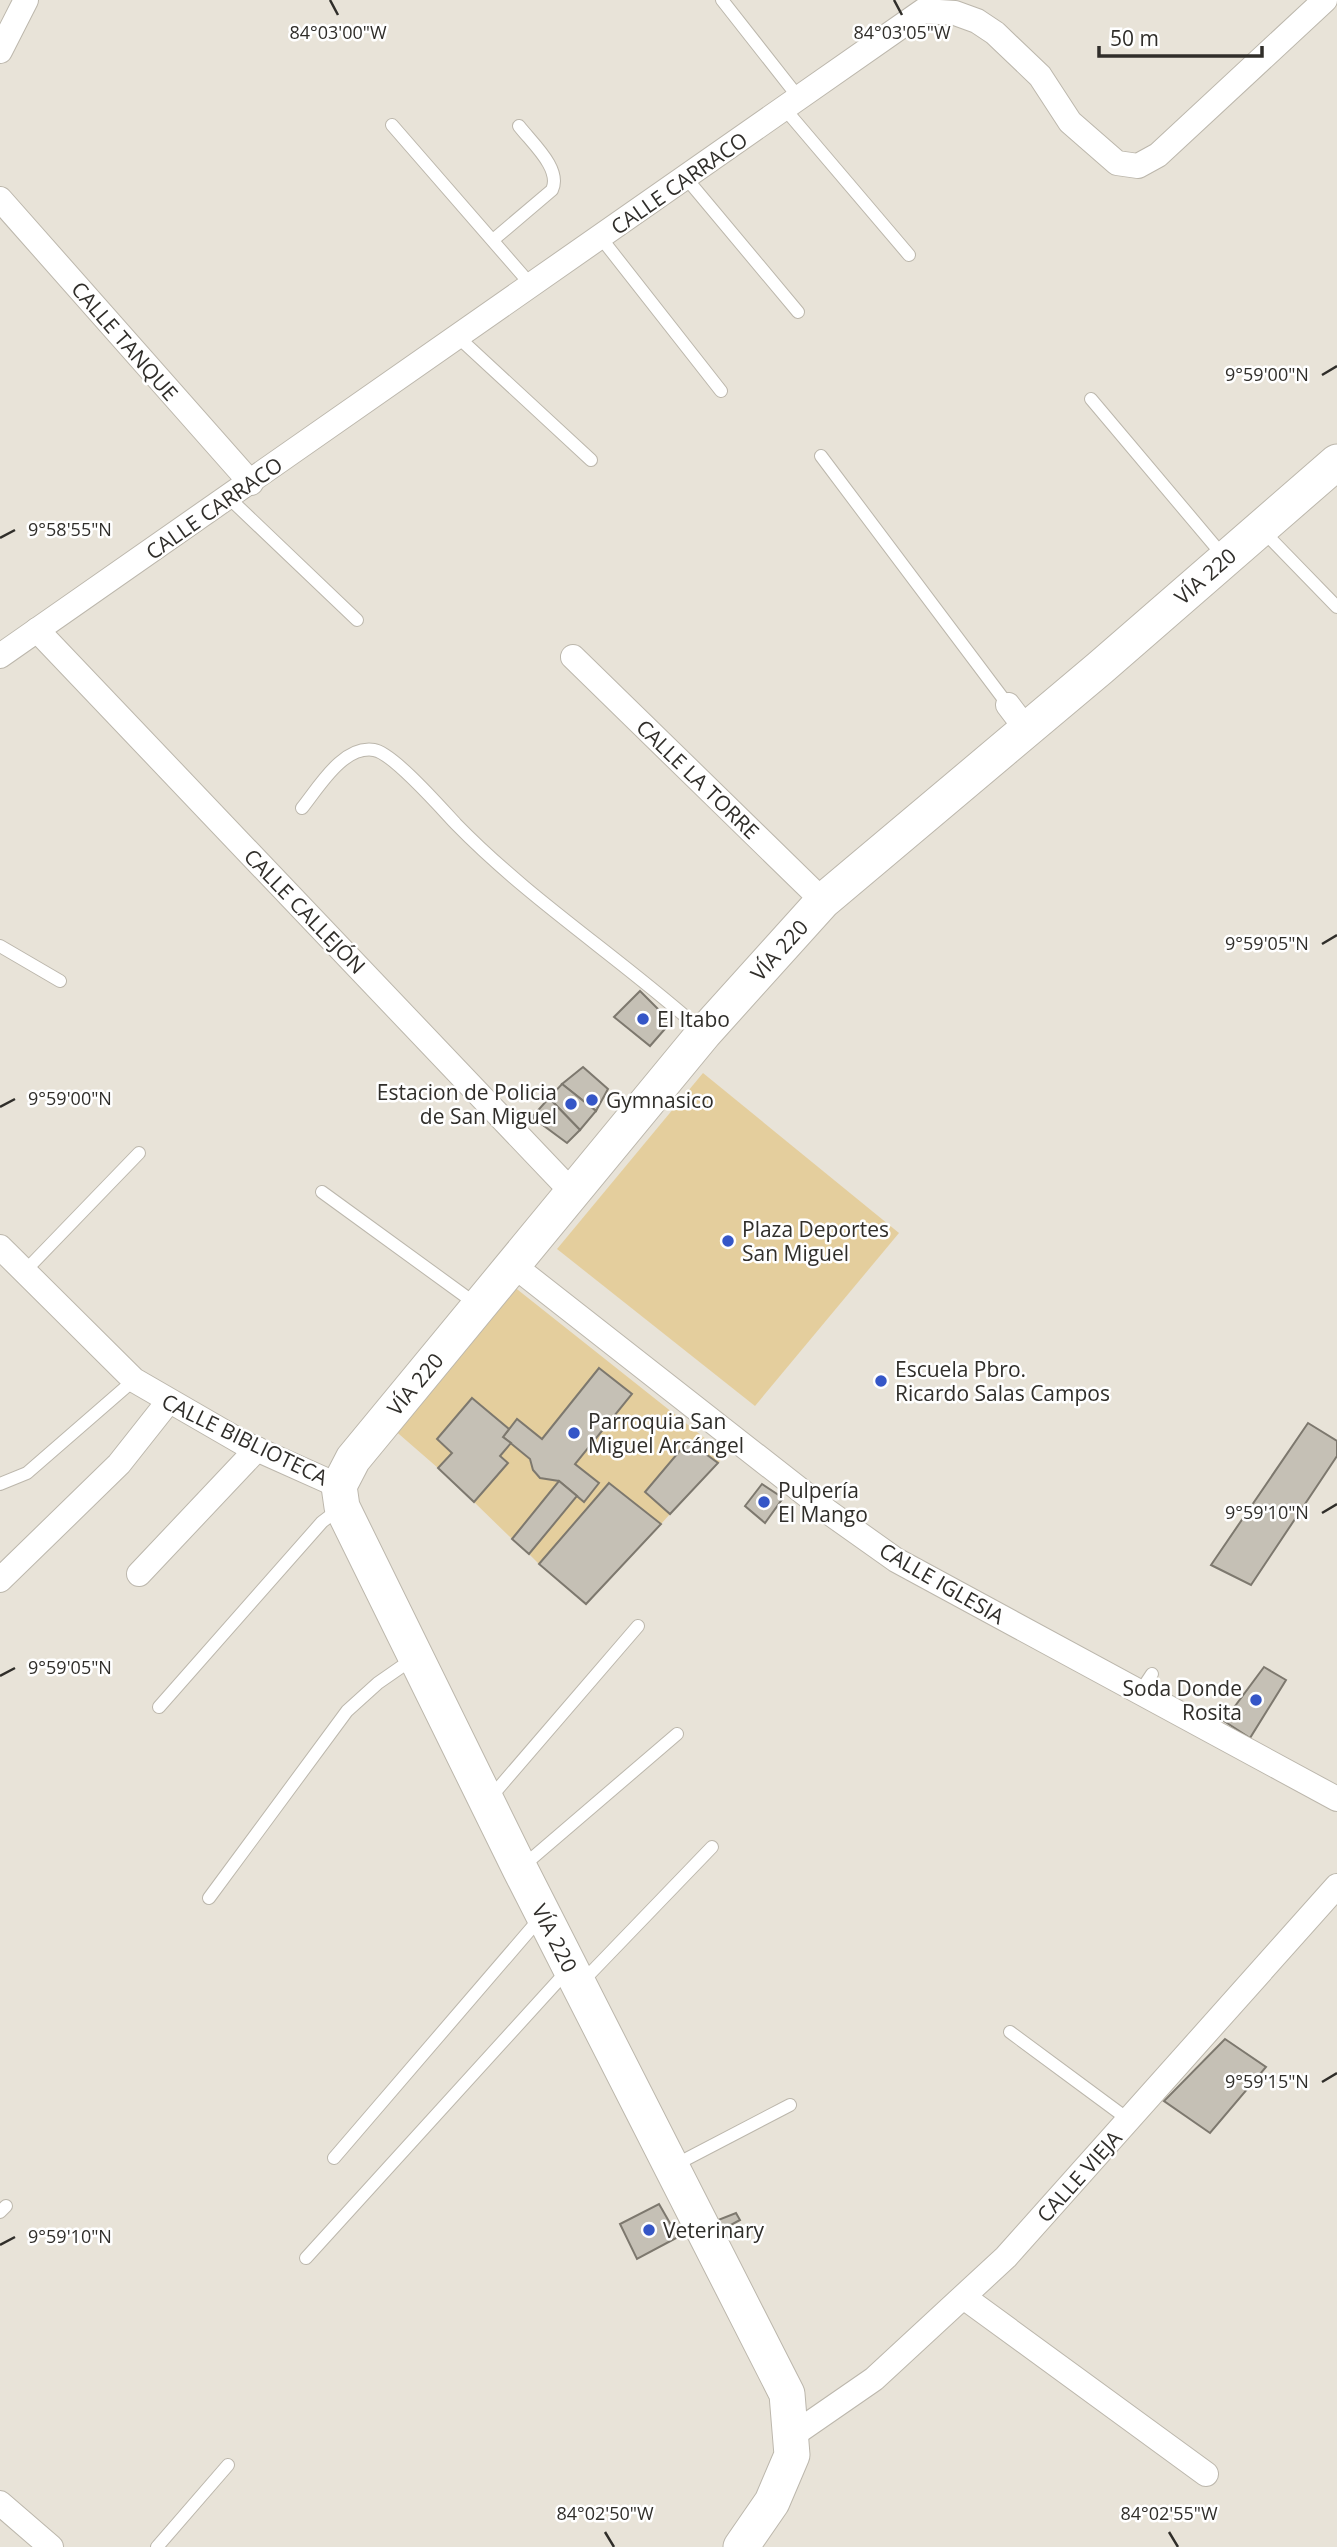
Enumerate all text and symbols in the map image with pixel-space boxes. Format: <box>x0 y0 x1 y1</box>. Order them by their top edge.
scale bar <box>1099 14 1262 58</box>
text: 84°03'00"W <box>289 20 387 44</box>
text: 84°03'05"W <box>853 20 951 44</box>
text: 50 m <box>1110 24 1159 52</box>
street label: CALLE CARRACO <box>605 125 753 241</box>
street label: CALLE TANQUE <box>65 275 185 407</box>
text: 9°59'00"N <box>1225 362 1309 386</box>
street label: CALLE CARRACO <box>140 450 288 566</box>
text: 9°58'55"N <box>28 517 112 541</box>
street label: VÍA 220 <box>1168 541 1242 611</box>
street label: CALLE LA TORRE <box>630 713 766 845</box>
street label: CALLE CALLEJÓN <box>238 842 372 980</box>
street label: VÍA 220 <box>744 913 814 987</box>
text: 9°59'05"N <box>1225 931 1309 955</box>
place label: El Itabo <box>657 1005 730 1033</box>
marker: El Itabo <box>635 1011 651 1027</box>
place label: Estacion de Policia de San Miguel <box>377 1078 557 1130</box>
text: 9°59'00"N <box>28 1086 112 1110</box>
place label: Gymnasico <box>606 1086 714 1114</box>
marker: Gymnasico <box>584 1092 600 1108</box>
marker: Estacion de Policia de San Miguel <box>563 1096 579 1112</box>
place label: Plaza Deportes San Miguel <box>742 1215 889 1267</box>
marker: Plaza Deportes San Miguel <box>720 1233 736 1249</box>
street label: VÍA 220 <box>381 1347 449 1421</box>
place label: Escuela Pbro. Ricardo Salas Campos <box>895 1355 1110 1407</box>
marker: Escuela Pbro. Ricardo Salas Campos <box>873 1373 889 1389</box>
street label: CALLE BIBLIOTECA <box>157 1387 333 1492</box>
place label: Parroquia San Miguel Arcángel <box>588 1407 744 1459</box>
marker: Parroquia San Miguel Arcángel <box>566 1425 582 1441</box>
place label: Pulpería El Mango <box>778 1476 868 1528</box>
marker: Pulpería El Mango <box>756 1494 772 1510</box>
text: 9°59'10"N <box>1225 1500 1309 1524</box>
street label: CALLE IGLESIA <box>874 1536 1010 1630</box>
text: 9°59'05"N <box>28 1655 112 1679</box>
place label: Soda Donde Rosita <box>1122 1674 1242 1726</box>
marker: Soda Donde Rosita <box>1248 1692 1264 1708</box>
street label: VÍA 220 <box>526 1899 584 1977</box>
text: 9°59'15"N <box>1225 2069 1309 2093</box>
street label: CALLE VIEJA <box>1030 2124 1128 2228</box>
place label: Veterinary <box>663 2216 765 2244</box>
marker: Veterinary <box>641 2222 657 2238</box>
text: 9°59'10"N <box>28 2224 112 2248</box>
text: 84°02'50"W <box>556 2501 654 2525</box>
text: 84°02'55"W <box>1120 2501 1218 2525</box>

